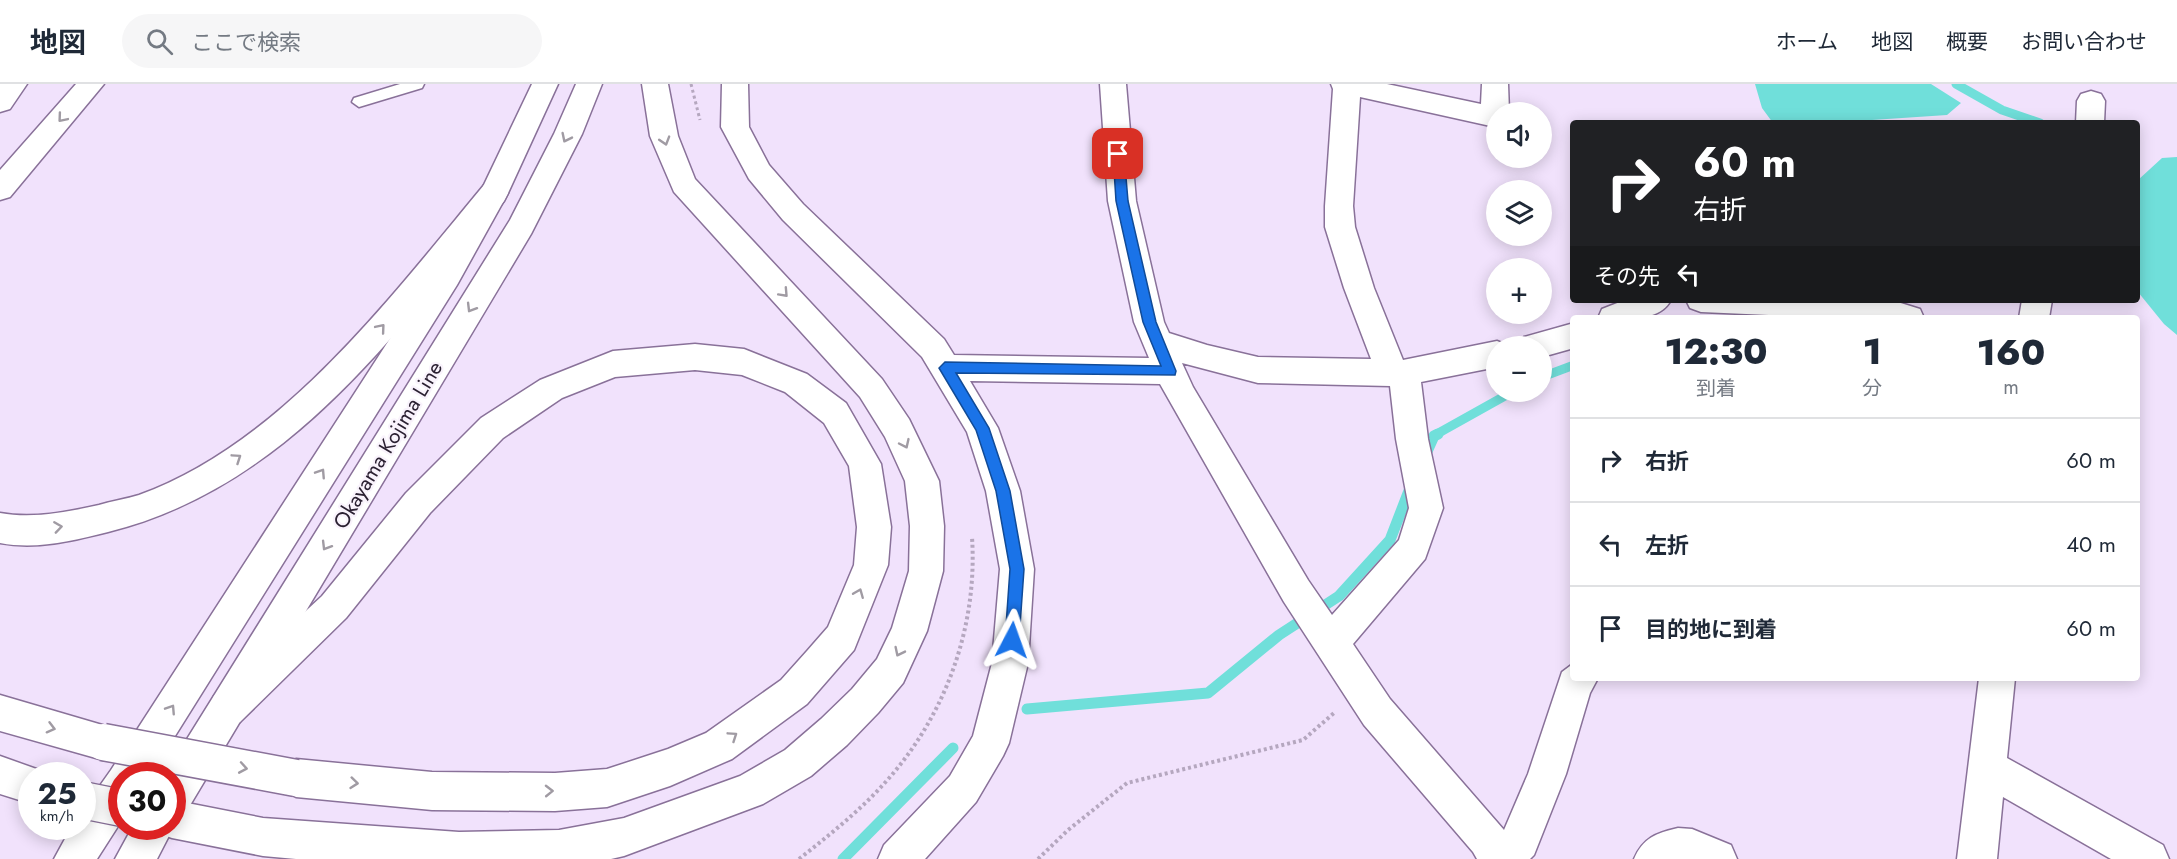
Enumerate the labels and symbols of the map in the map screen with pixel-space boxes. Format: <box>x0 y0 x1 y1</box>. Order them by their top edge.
one-way arrow <box>58 111 69 122</box>
pin <box>1092 128 1143 179</box>
one-way arrow <box>561 131 573 142</box>
one-way arrow <box>658 135 670 146</box>
one-way arrow <box>776 286 787 297</box>
one-way arrow <box>467 302 479 312</box>
one-way arrow <box>374 324 385 335</box>
street label: Okayama Kojima Line <box>326 355 450 535</box>
one-way arrow <box>898 438 910 449</box>
one-way arrow <box>230 454 241 465</box>
one-way arrow <box>313 469 324 480</box>
one-way arrow <box>53 522 62 534</box>
one-way arrow <box>322 540 333 550</box>
one-way arrow <box>852 589 864 600</box>
position arrow <box>980 608 1044 672</box>
one-way arrow <box>894 645 906 656</box>
one-way arrow <box>163 704 174 715</box>
one-way arrow <box>45 721 56 733</box>
one-way arrow <box>726 732 737 743</box>
one-way arrow <box>238 761 248 774</box>
speed limit sign: 30 <box>108 762 186 840</box>
one-way arrow <box>350 776 359 789</box>
one-way arrow <box>544 785 553 797</box>

